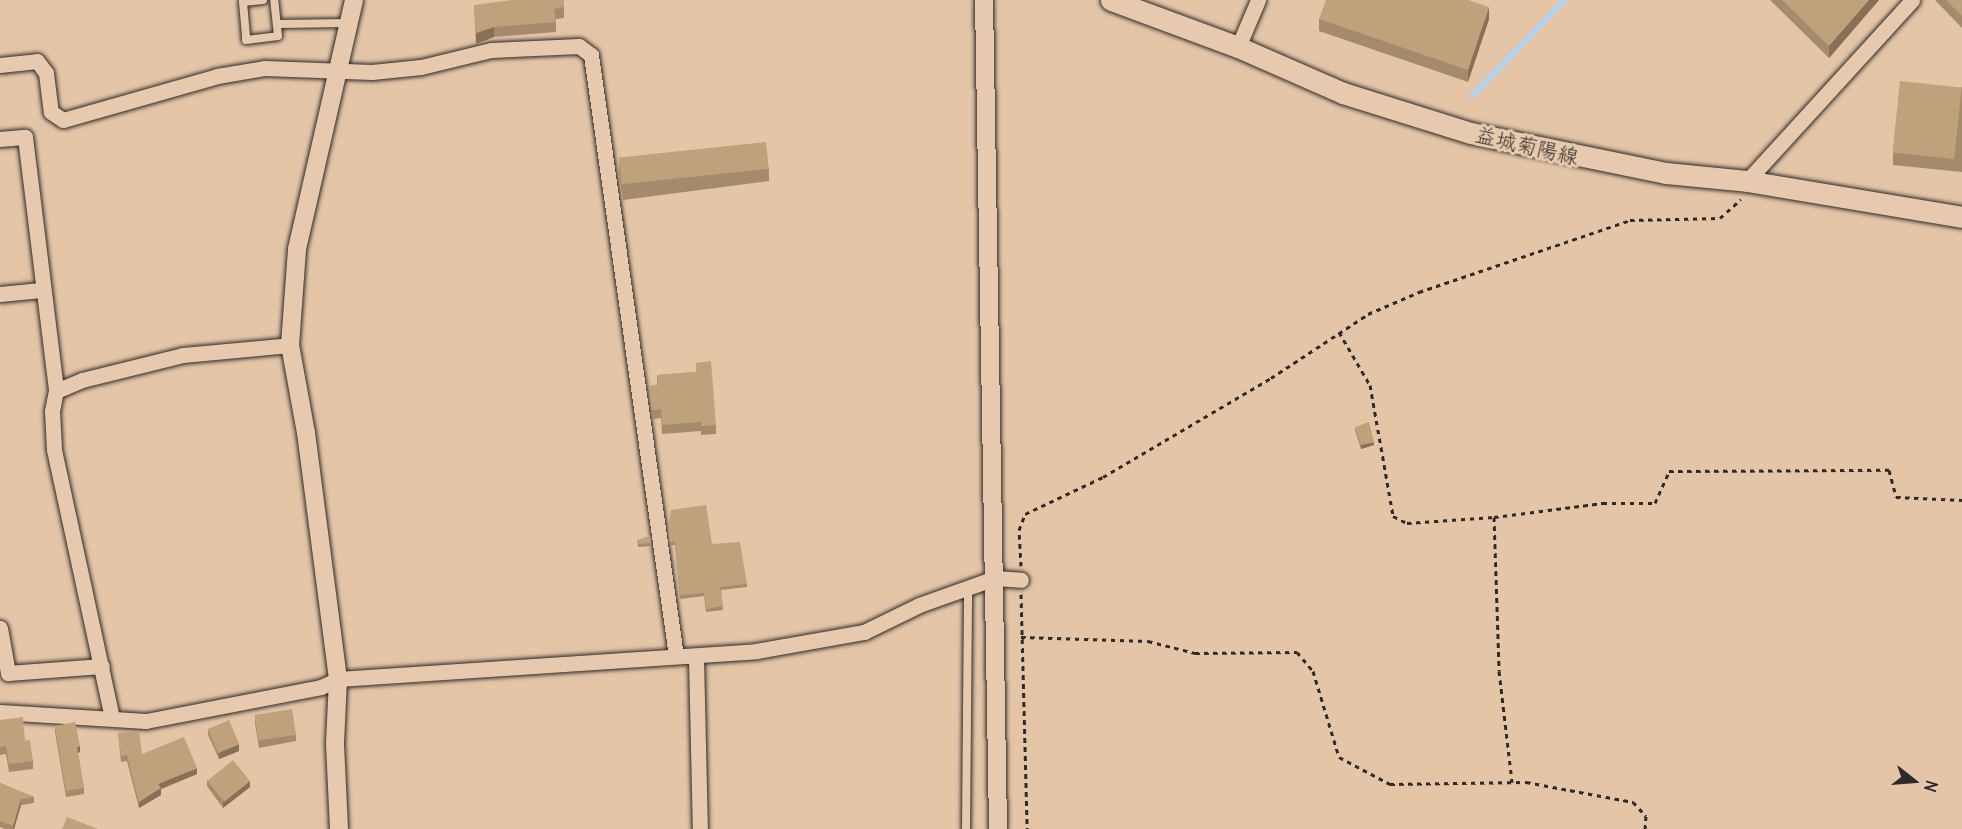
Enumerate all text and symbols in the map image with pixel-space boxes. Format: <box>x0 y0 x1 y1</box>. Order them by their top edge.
street label: 益城菊陽線 <box>1473 122 1581 170</box>
north arrow <box>1884 751 1944 811</box>
text: N <box>1920 778 1942 794</box>

